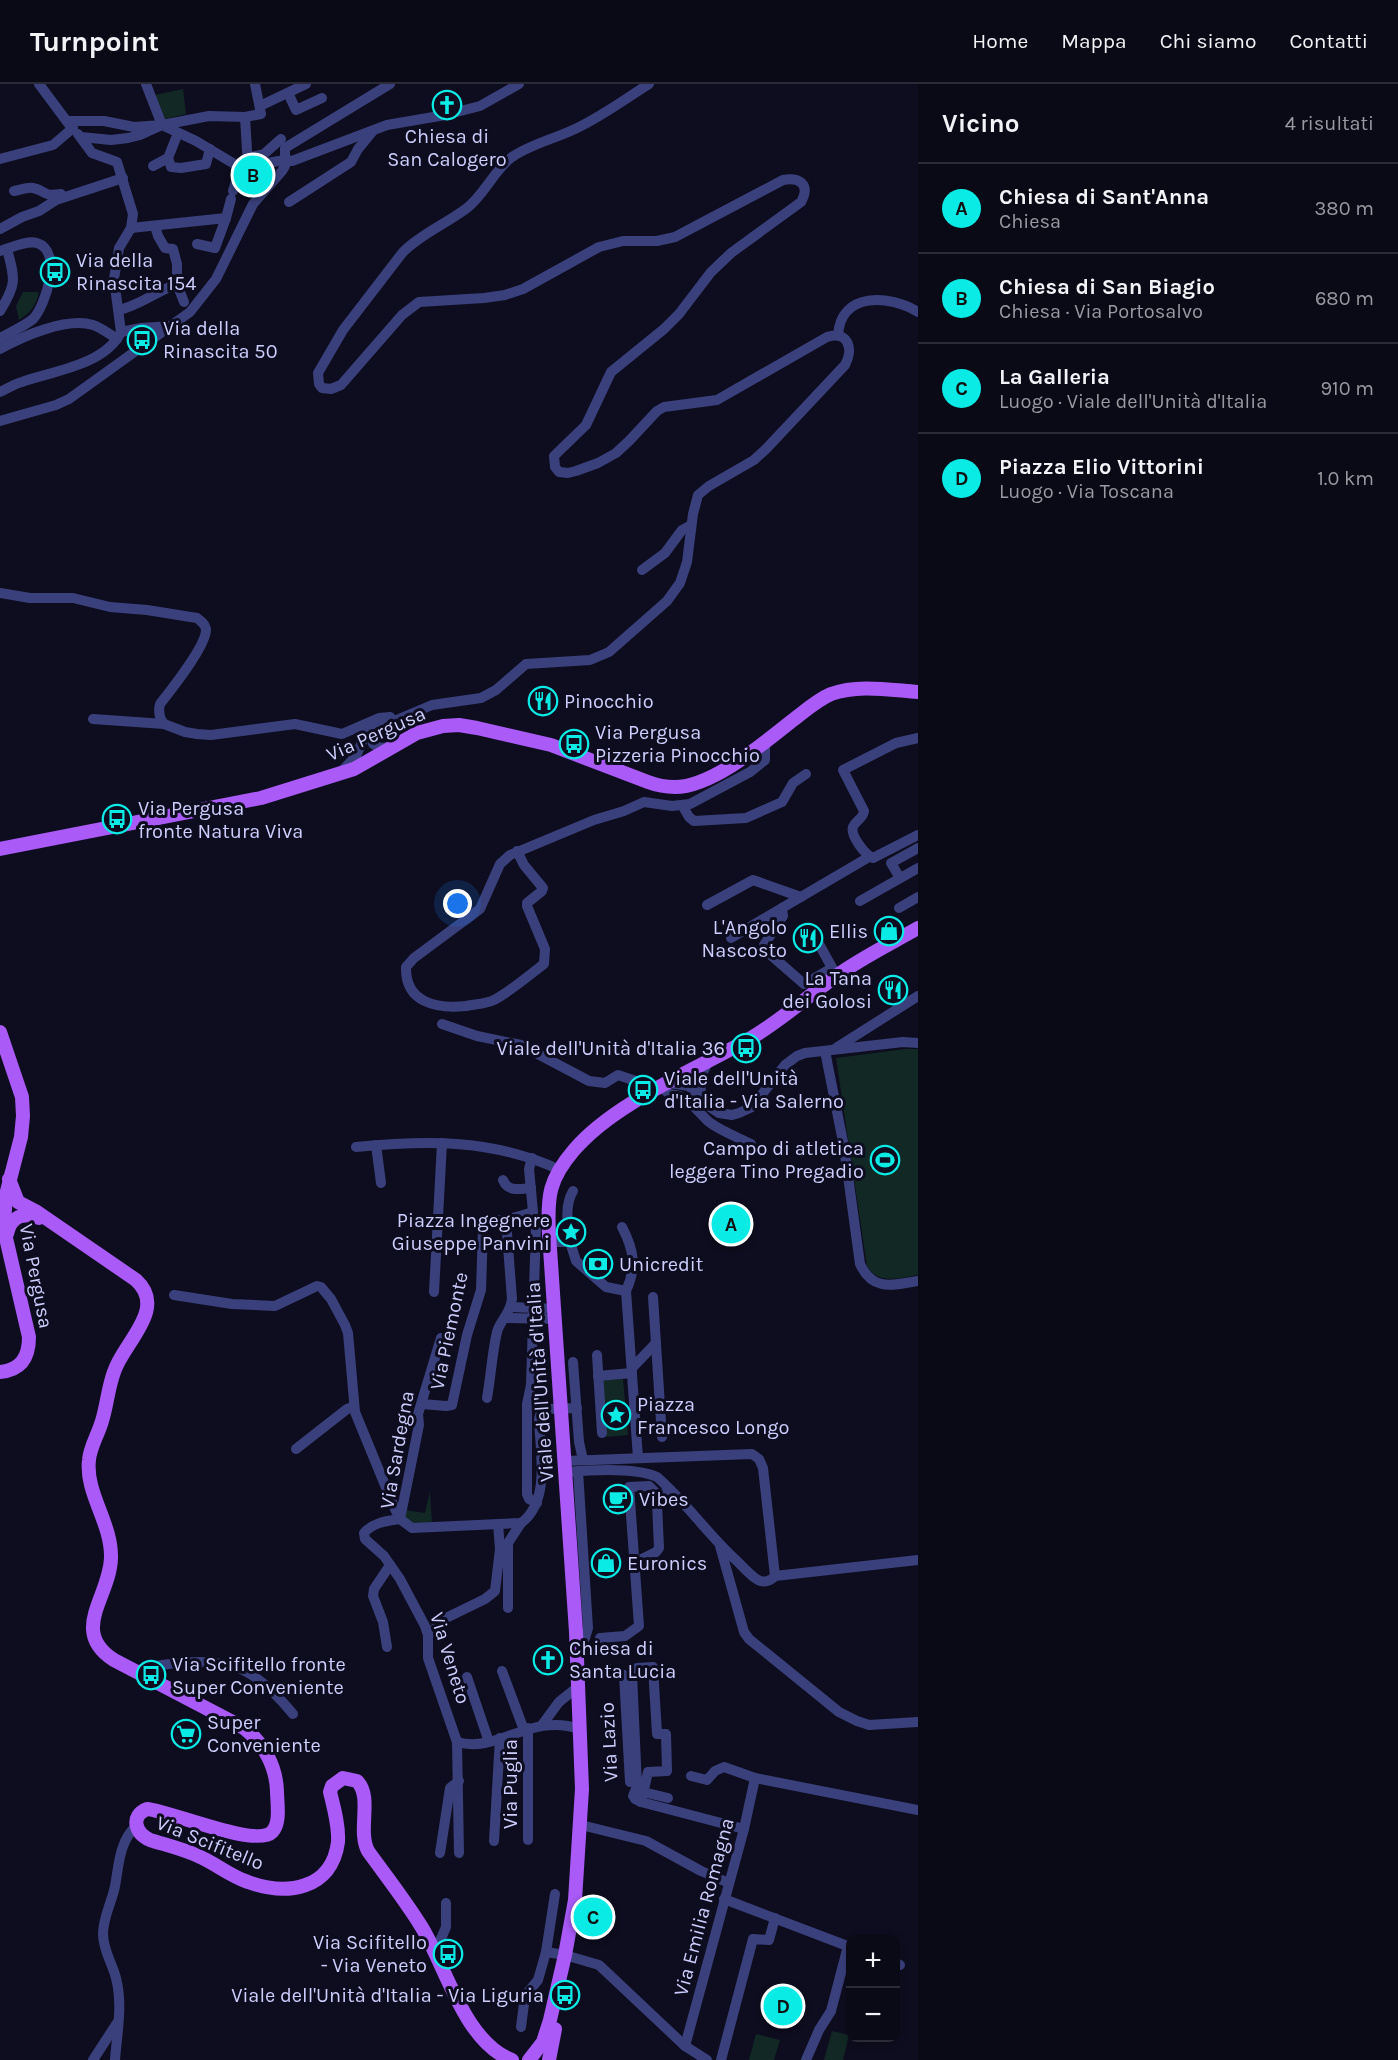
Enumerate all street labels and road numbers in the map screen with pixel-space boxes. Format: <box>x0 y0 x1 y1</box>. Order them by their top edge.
street label: Via Pergusa <box>323 702 429 766</box>
street label: Via Pergusa <box>15 1222 57 1330</box>
street label: Via Piemonte <box>425 1270 473 1392</box>
street label: Viale dell'Unità d'Italia <box>522 1281 558 1483</box>
street label: Via Sardegna <box>375 1389 419 1511</box>
street label: Via Veneto <box>425 1609 475 1707</box>
street label: Via Lazio <box>595 1702 623 1782</box>
street label: Via Puglia <box>499 1739 522 1829</box>
street label: Via Scifitello <box>153 1811 267 1875</box>
street label: Via Emilia Romagna <box>669 1815 739 1999</box>

